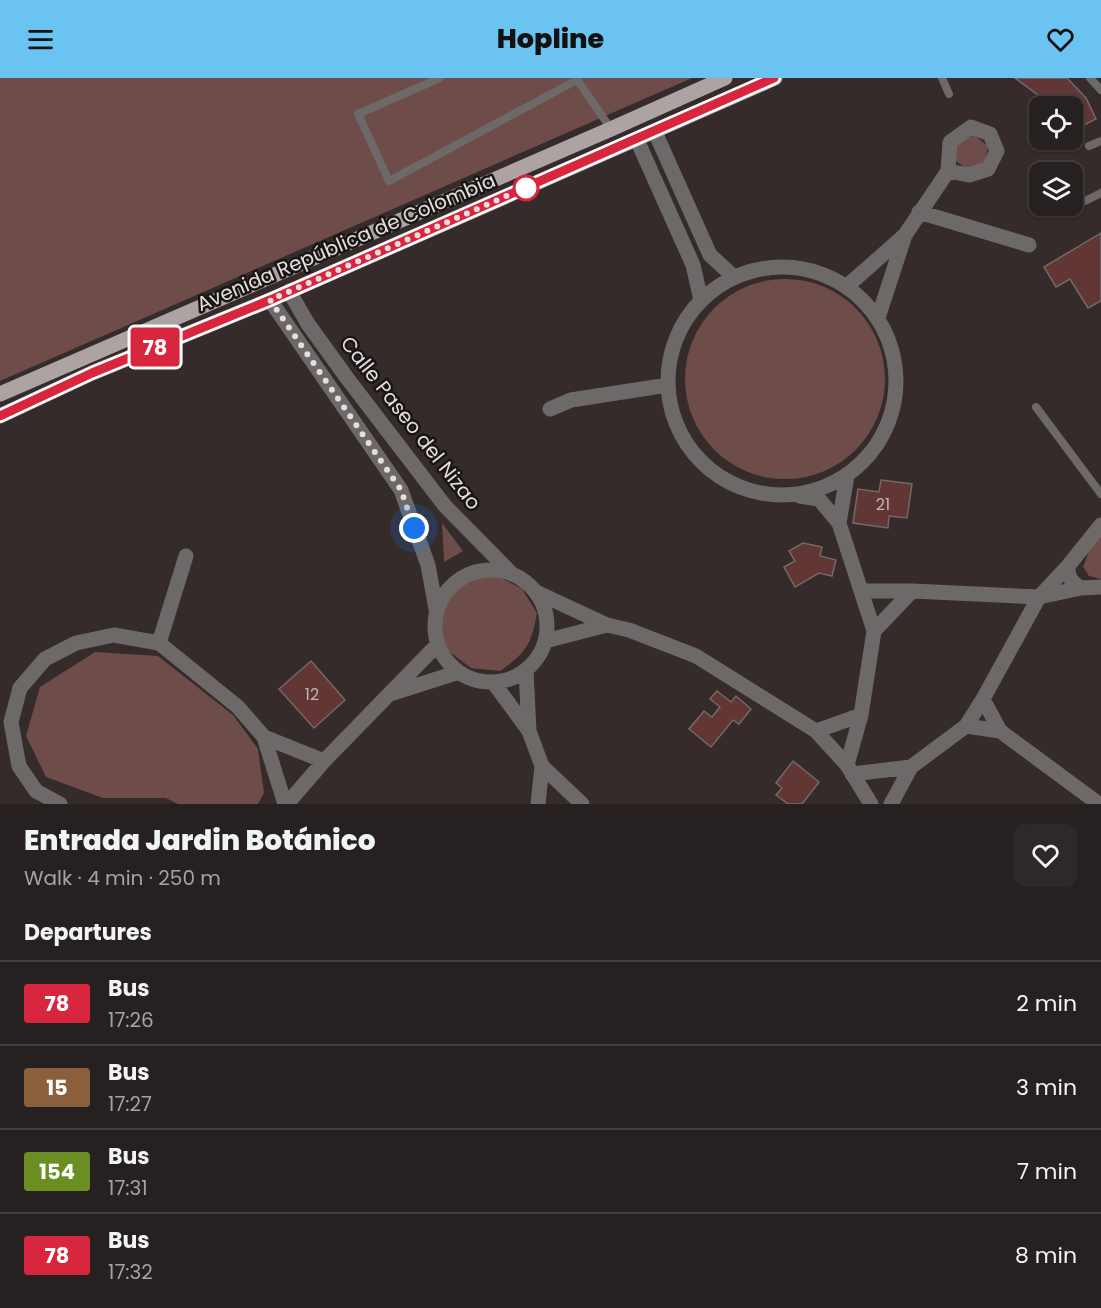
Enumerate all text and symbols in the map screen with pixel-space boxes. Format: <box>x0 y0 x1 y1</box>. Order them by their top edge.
text: Hopline <box>497 20 604 57</box>
icon: menu <box>24 23 57 56</box>
icon: heart <box>1044 23 1077 56</box>
map controls <box>1029 96 1083 216</box>
button: locate <box>1029 96 1083 150</box>
button: layers <box>1029 162 1083 216</box>
street label: Avenida República de Colombia <box>192 166 500 318</box>
unlabelled marker <box>513 175 539 201</box>
line badge: 78 <box>128 328 182 366</box>
street label: Calle Paseo del Nizao <box>334 330 488 516</box>
text: 78 <box>143 333 167 362</box>
house number: 21 <box>876 493 890 516</box>
your location <box>399 513 429 543</box>
house number: 12 <box>305 683 319 706</box>
text: Entrada Jardin Botánico <box>24 821 376 860</box>
button: heart <box>1014 824 1077 887</box>
text: Walk · 4 min · 250 m <box>24 864 221 892</box>
text: Departures <box>24 917 152 948</box>
text: Bus <box>108 973 150 1004</box>
text: 2 min <box>1016 988 1077 1019</box>
text: 78 <box>45 989 69 1018</box>
text: 17:26 <box>108 1006 154 1034</box>
text: Bus <box>108 1057 150 1088</box>
text: 3 min <box>1016 1072 1077 1103</box>
text: 15 <box>46 1073 68 1102</box>
text: 17:27 <box>108 1090 152 1118</box>
text: Bus <box>108 1141 150 1172</box>
text: 7 min <box>1017 1156 1077 1187</box>
text: 154 <box>39 1157 75 1186</box>
text: 17:31 <box>108 1174 148 1202</box>
text: Bus <box>108 1225 150 1256</box>
text: 8 min <box>1015 1240 1077 1271</box>
text: 78 <box>45 1241 69 1270</box>
text: 17:32 <box>108 1258 153 1286</box>

